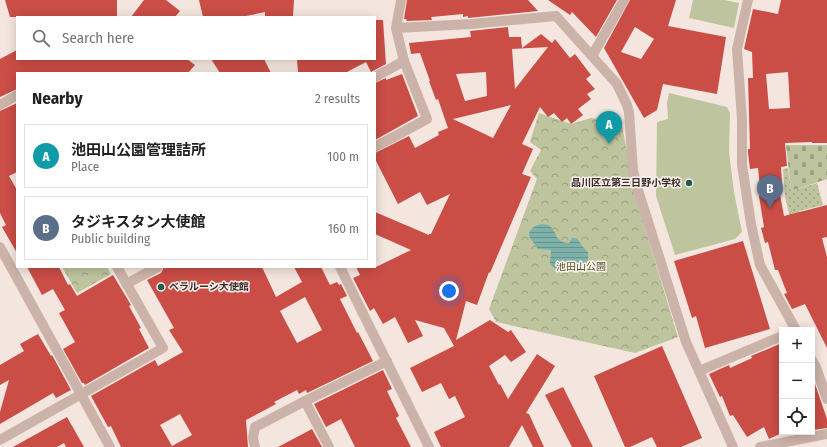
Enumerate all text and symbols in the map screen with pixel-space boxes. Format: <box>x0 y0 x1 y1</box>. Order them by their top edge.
search box <box>16 16 376 60</box>
icon: search <box>30 27 52 49</box>
text: Search here <box>62 29 134 47</box>
text: Nearby <box>32 88 83 109</box>
text: 2 results <box>315 91 360 106</box>
pin: A <box>596 111 622 144</box>
text: 池田山公園管理詰所 <box>71 141 206 159</box>
text: A <box>42 149 50 164</box>
text: 100 m <box>327 149 359 164</box>
text: Place <box>71 159 99 174</box>
pin: B <box>757 175 783 208</box>
place label: 品川区立第三日野小学校 <box>571 177 681 189</box>
marker: 品川区立第三日野小学校 <box>684 178 694 188</box>
text: タジキスタン大使館 <box>71 213 206 231</box>
text: B <box>42 221 50 236</box>
text: 160 m <box>328 221 359 236</box>
text: Public building <box>71 231 150 246</box>
park label: 池田山公園 <box>556 261 606 273</box>
place label: ベラルーシ大使館 <box>169 281 249 293</box>
your location <box>439 281 459 301</box>
marker: ベラルーシ大使館 <box>156 282 166 292</box>
map controls <box>779 327 815 435</box>
button: + <box>779 327 815 363</box>
button: − <box>779 363 815 399</box>
button: locate <box>779 399 815 435</box>

